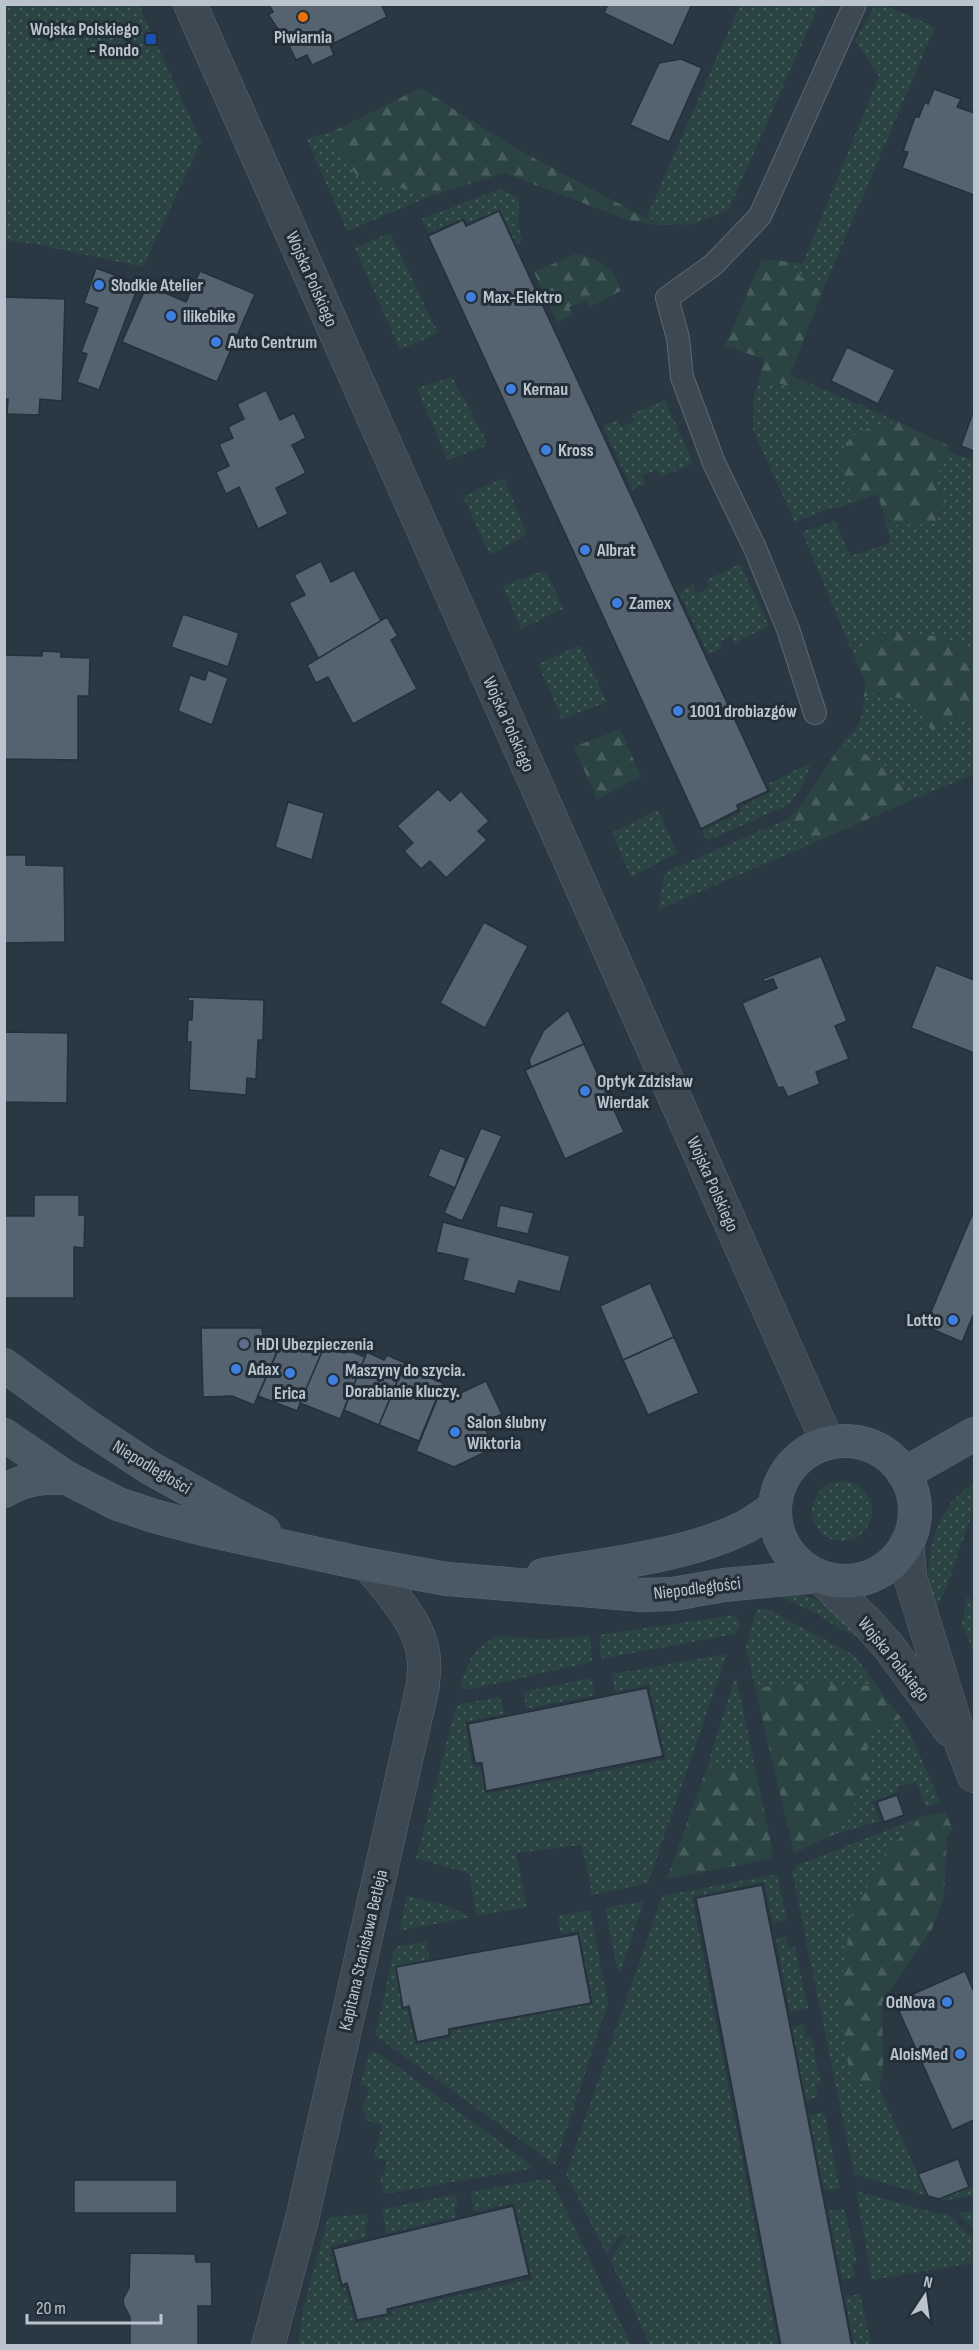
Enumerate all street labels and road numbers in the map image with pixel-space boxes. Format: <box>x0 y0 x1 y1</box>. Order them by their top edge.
street label: Wojska Polskiego <box>281 228 342 330</box>
street label: Wojska Polskiego <box>478 673 539 775</box>
street label: Wojska Polskiego <box>682 1133 743 1235</box>
street label: Niepodległości <box>109 1436 195 1499</box>
street label: Niepodległości <box>652 1573 742 1604</box>
street label: Wojska Polskiego <box>853 1613 934 1706</box>
street label: Kapitana Stanisława Betleja <box>335 1868 392 2033</box>

